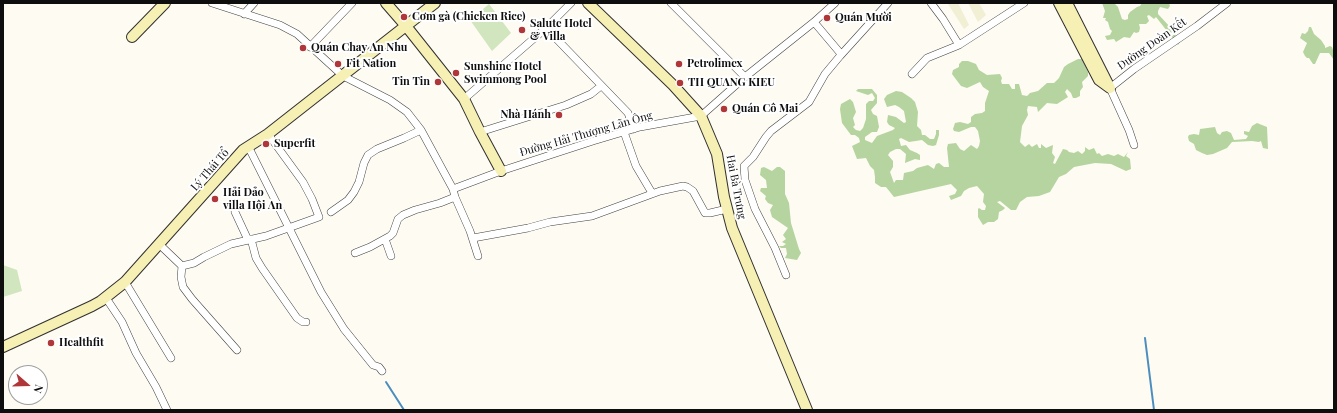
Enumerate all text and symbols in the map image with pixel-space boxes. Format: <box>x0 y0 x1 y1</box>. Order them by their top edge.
place label: Cơm gà (Chicken Rice) <box>412 10 526 24</box>
place label: Quán Mười <box>835 11 892 25</box>
marker: Cơm gà (Chicken Rice) <box>399 12 409 22</box>
marker: Quán Mười <box>822 13 832 23</box>
street label: Đường Đoàn Kết <box>1115 15 1189 73</box>
place label: Salute Hotel & Villa <box>530 17 592 43</box>
marker: Salute Hotel & Villa <box>517 25 527 35</box>
place label: Quán Chay An Nhu <box>311 41 408 55</box>
marker: Quán Chay An Nhu <box>298 43 308 53</box>
place label: Fit Nation <box>346 57 396 71</box>
place label: Petrolimex <box>687 57 742 71</box>
marker: Fit Nation <box>333 59 343 69</box>
marker: Petrolimex <box>674 59 684 69</box>
place label: Sunshine Hotel Swimmong Pool <box>464 60 547 86</box>
marker: Sunshine Hotel Swimmong Pool <box>451 68 461 78</box>
place label: Tin Tin <box>392 75 430 89</box>
place label: TH QUANG KIEU <box>688 76 775 90</box>
marker: Tin Tin <box>433 77 443 87</box>
marker: TH QUANG KIEU <box>675 78 685 88</box>
place label: Quán Cô Mai <box>732 102 798 116</box>
marker: Quán Cô Mai <box>719 104 729 114</box>
place label: Nhà Hánh <box>500 108 551 122</box>
street label: Đường Hải Thượng Lãn Ông <box>518 109 654 159</box>
marker: Nhà Hánh <box>554 110 564 120</box>
place label: Superfit <box>274 137 315 151</box>
marker: Superfit <box>261 139 271 149</box>
street label: Lý Thái Tổ <box>188 146 232 194</box>
street label: Hai Bà Trưng <box>723 154 749 220</box>
place label: Hải Đảo villa Hội An <box>223 186 282 212</box>
marker: Hải Đảo villa Hội An <box>210 194 220 204</box>
place label: Healthfit <box>59 336 104 350</box>
marker: Healthfit <box>46 338 56 348</box>
north arrow <box>8 365 48 405</box>
text: N <box>30 383 47 395</box>

